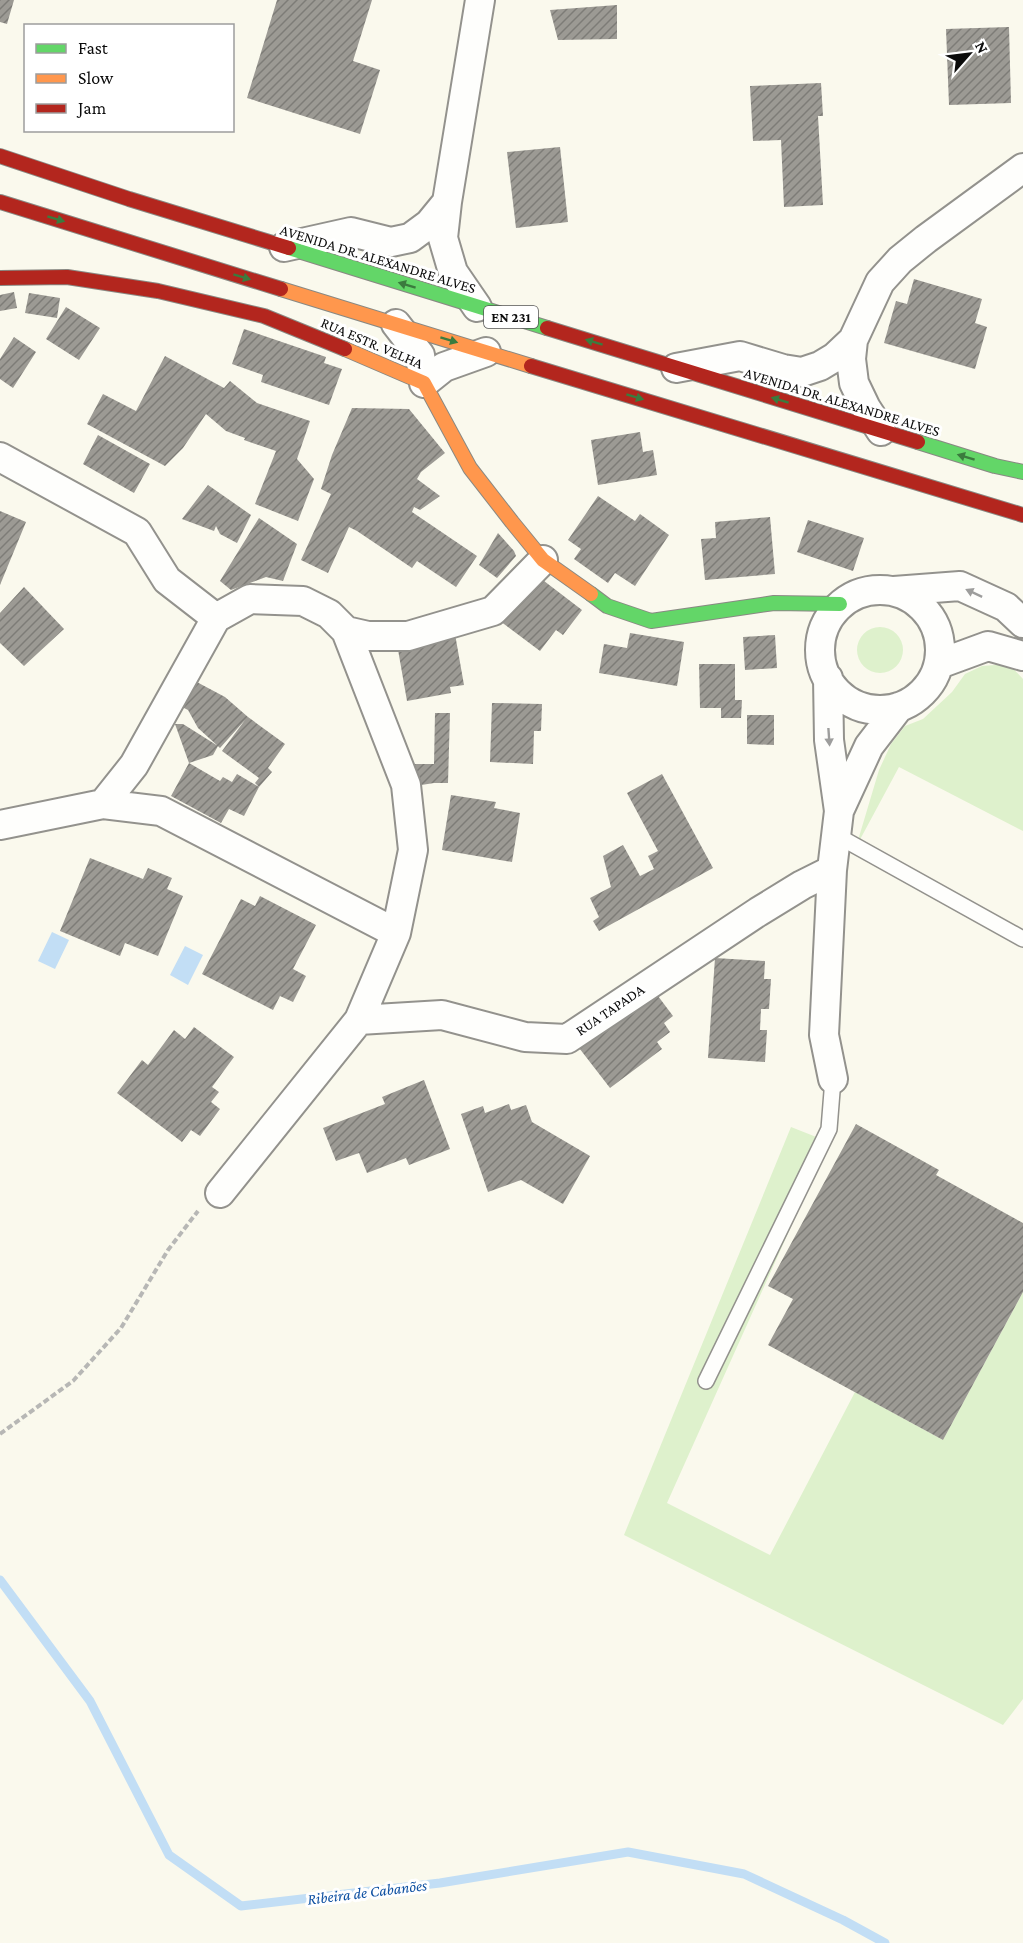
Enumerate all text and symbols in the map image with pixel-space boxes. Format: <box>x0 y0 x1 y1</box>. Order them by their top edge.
legend <box>24 24 234 132</box>
north arrow <box>939 24 999 84</box>
text: Fast <box>78 38 109 58</box>
text: N <box>972 38 992 56</box>
text: Slow <box>78 68 114 88</box>
text: Jam <box>76 98 107 118</box>
one-way arrow <box>47 215 65 224</box>
street label: AVENIDA DR. ALEXANDRE ALVES <box>278 222 478 296</box>
one-way arrow <box>233 272 251 282</box>
one-way arrow <box>398 280 416 289</box>
road number: EN 231 <box>484 306 538 328</box>
street label: RUA ESTR. VELHA <box>319 314 426 372</box>
one-way arrow <box>440 336 458 345</box>
one-way arrow <box>585 337 603 346</box>
street label: AVENIDA DR. ALEXANDRE ALVES <box>742 365 942 439</box>
one-way arrow <box>626 393 644 402</box>
one-way arrow <box>771 395 789 404</box>
one-way arrow <box>957 452 975 461</box>
one-way arrow <box>966 588 983 597</box>
one-way arrow <box>824 727 834 746</box>
street label: RUA TAPADA <box>573 981 648 1039</box>
water label: Ribeira de Cabanões <box>306 1876 428 1908</box>

